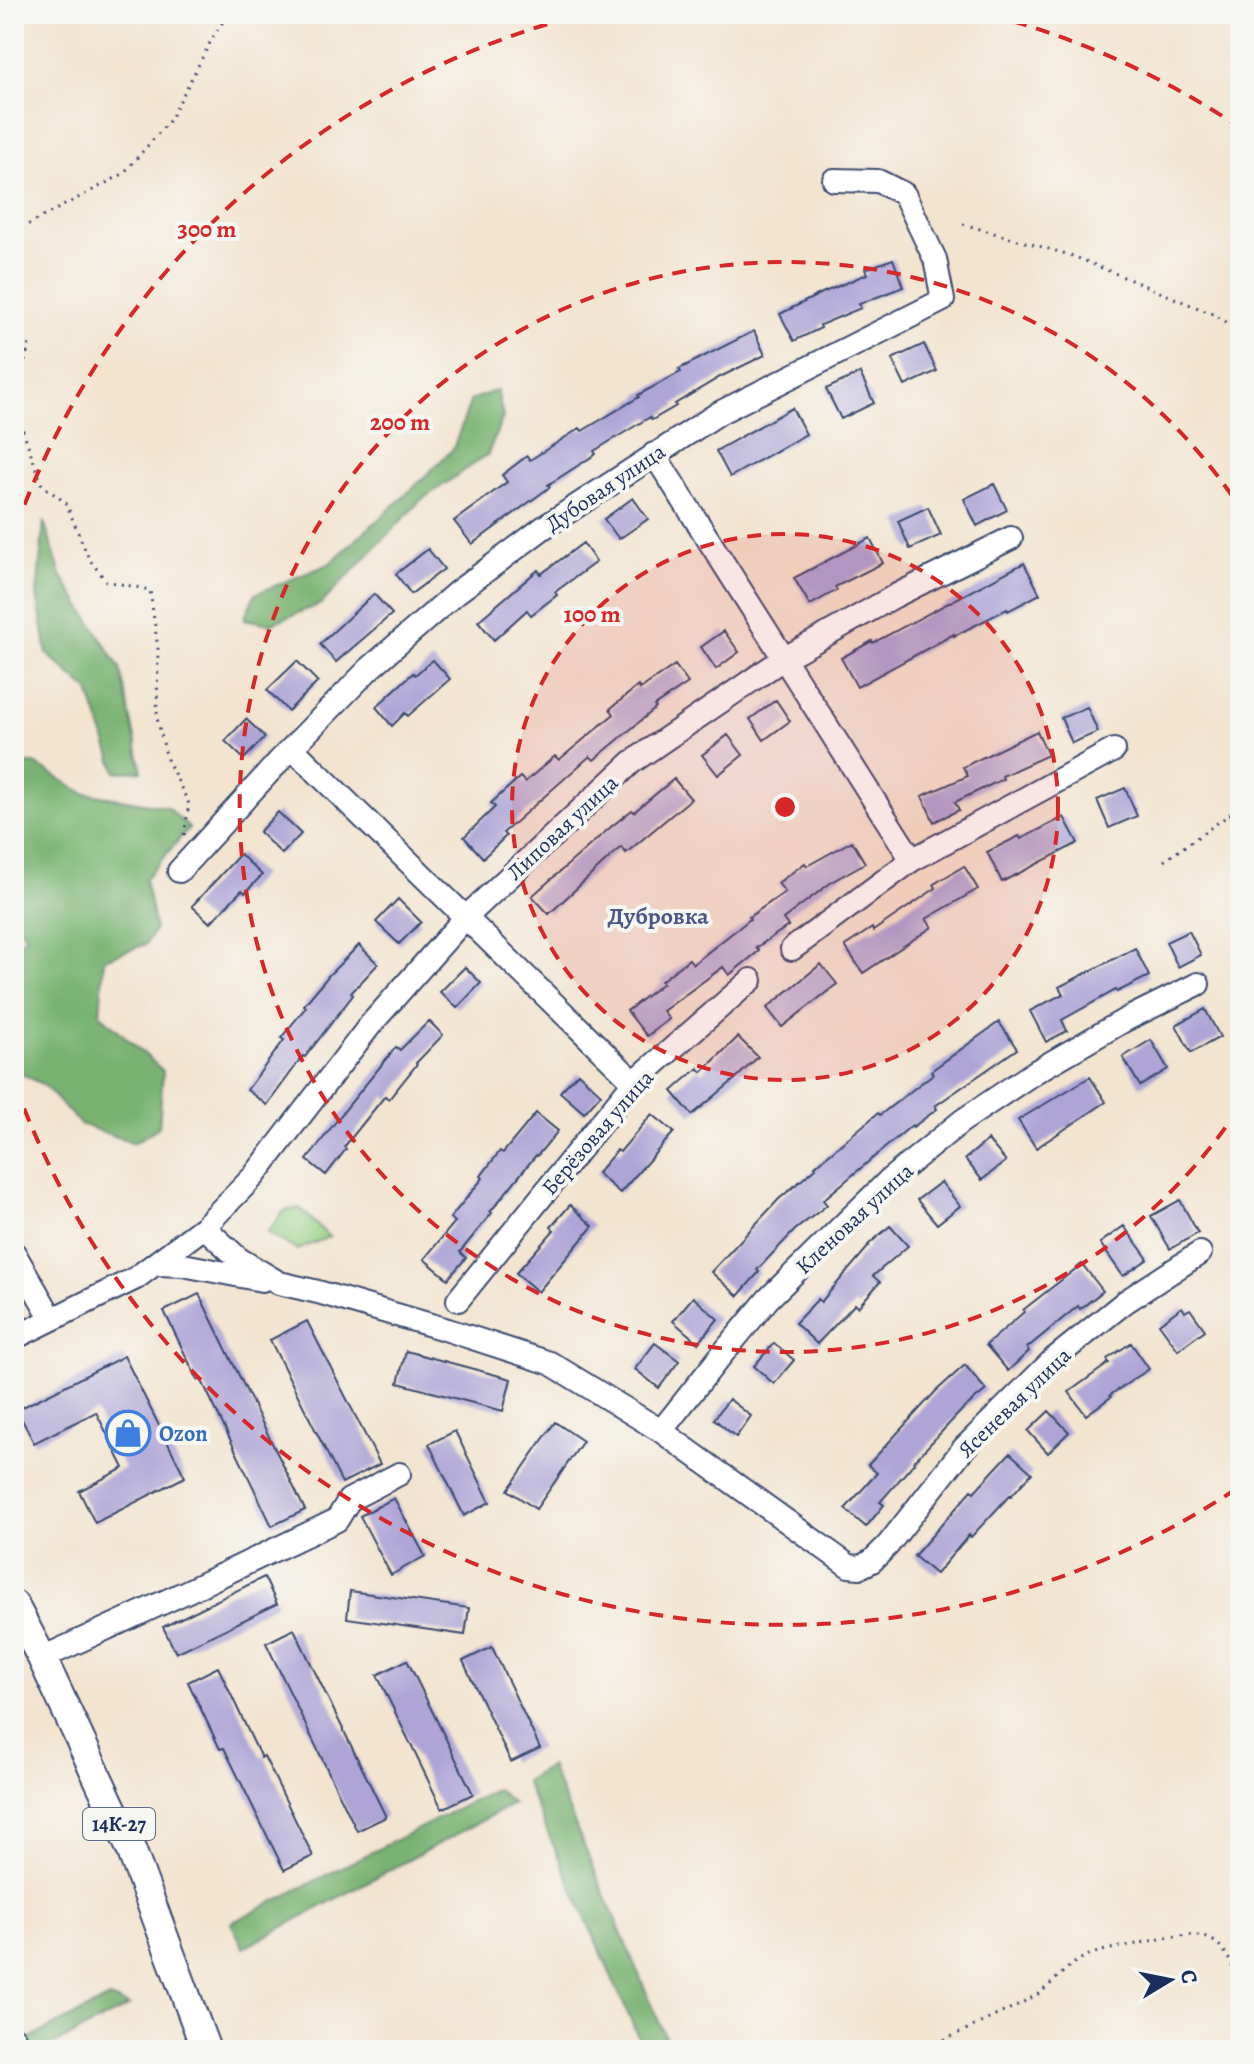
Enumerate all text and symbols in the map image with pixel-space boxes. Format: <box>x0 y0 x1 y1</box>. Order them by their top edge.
text: 300 m <box>178 213 236 245</box>
text: 200 m <box>370 406 430 438</box>
street label: Дубовая улица <box>540 436 672 539</box>
text: 100 m <box>563 598 621 630</box>
street label: Липовая улица <box>500 768 626 887</box>
centre of rings <box>771 793 799 821</box>
district label: Дубровка <box>607 900 709 932</box>
street label: Берёзовая улица <box>535 1063 661 1202</box>
street label: Кленовая улица <box>789 1156 921 1281</box>
street label: Ясеневая улица <box>951 1340 1079 1465</box>
shop icon: Ozon <box>104 1409 152 1457</box>
place label: Ozon <box>159 1419 208 1449</box>
road number: 14К-27 <box>83 1808 155 1840</box>
north arrow <box>1130 1940 1210 2020</box>
text: С <box>1173 1967 1205 1986</box>

